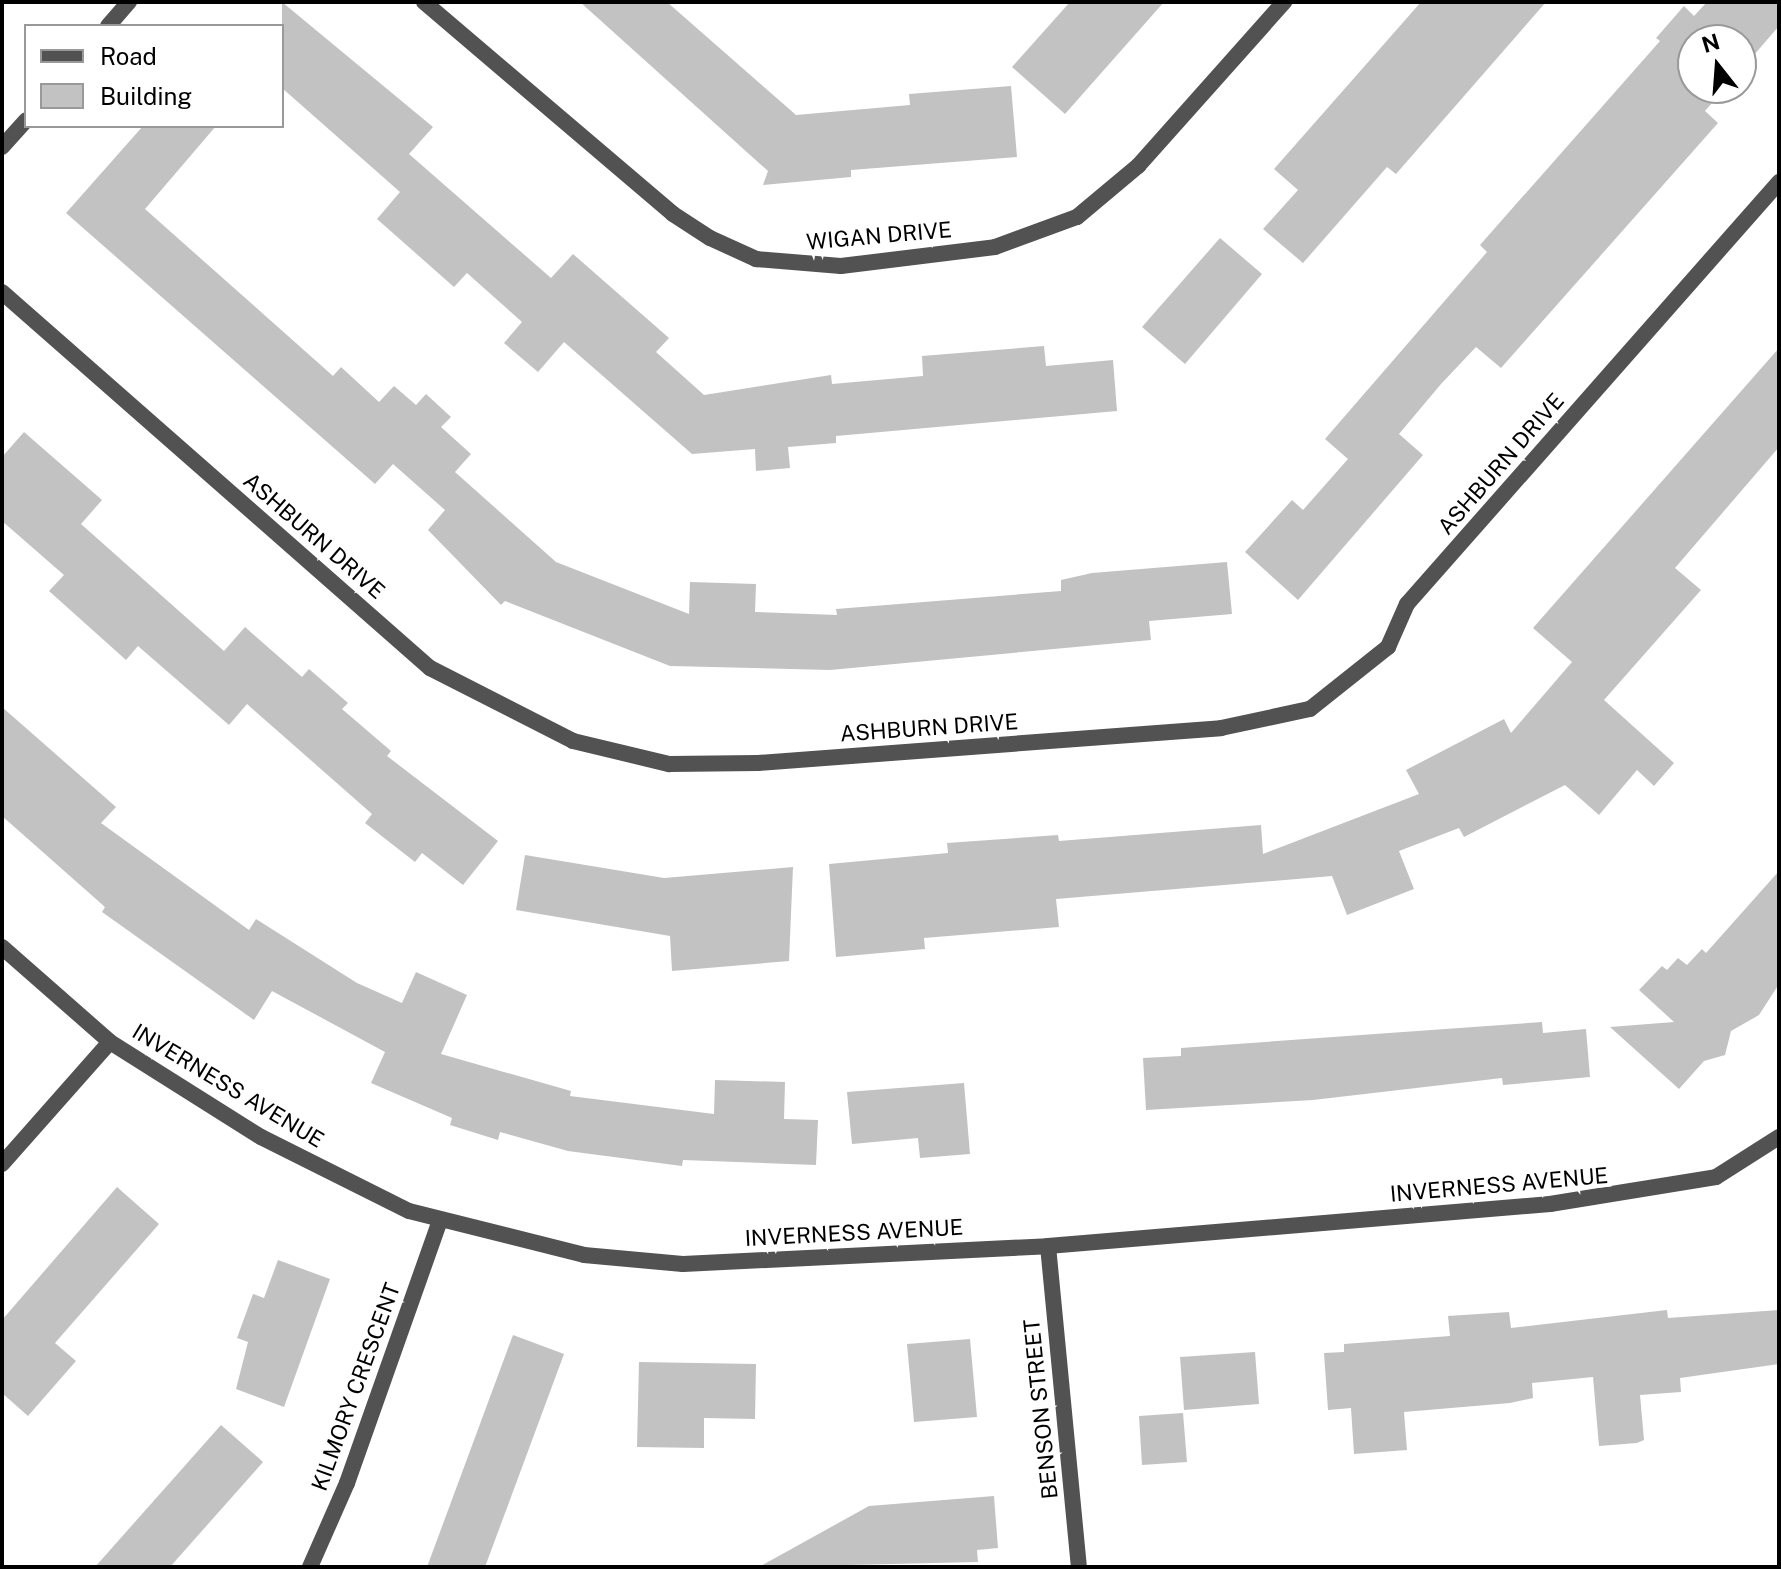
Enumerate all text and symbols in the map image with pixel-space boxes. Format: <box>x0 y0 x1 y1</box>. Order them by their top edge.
legend <box>24 24 284 128</box>
north arrow <box>1677 24 1757 104</box>
text: N <box>1699 28 1723 58</box>
text: Road <box>100 42 157 70</box>
text: Building <box>100 82 192 110</box>
street label: WIGAN DRIVE <box>805 216 953 256</box>
street label: ASHBURN DRIVE <box>1432 388 1570 540</box>
street label: ASHBURN DRIVE <box>238 467 390 605</box>
street label: ASHBURN DRIVE <box>839 709 1019 747</box>
street label: INVERNESS AVENUE <box>127 1018 329 1154</box>
street label: INVERNESS AVENUE <box>1389 1162 1609 1208</box>
street label: INVERNESS AVENUE <box>744 1214 964 1252</box>
street label: KILMORY CRESCENT <box>306 1279 406 1495</box>
street label: BENSON STREET <box>1018 1318 1064 1500</box>

